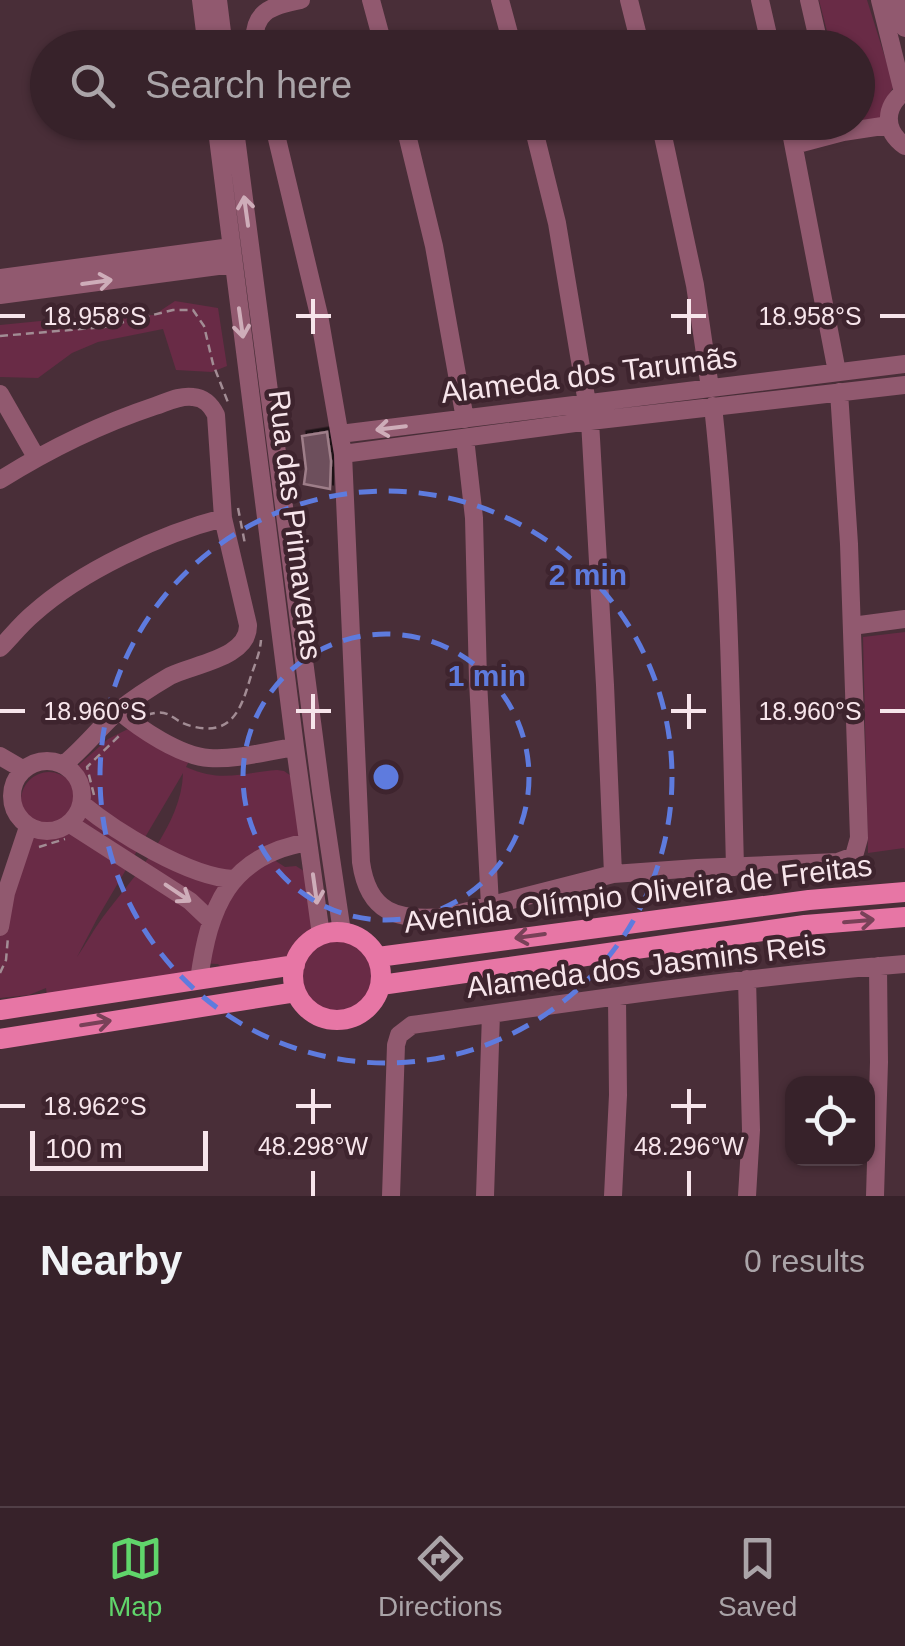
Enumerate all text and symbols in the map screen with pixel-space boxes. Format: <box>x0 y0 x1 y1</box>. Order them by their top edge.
search box <box>30 30 875 140</box>
icon: search <box>65 58 120 113</box>
text: Search here <box>145 64 352 106</box>
one-way arrow <box>237 195 255 227</box>
one-way arrow <box>80 273 112 291</box>
text: 18.958°S <box>43 302 147 330</box>
text: 18.958°S <box>758 302 862 330</box>
one-way arrow <box>232 307 251 339</box>
street label: Alameda dos Tarumãs <box>439 340 739 409</box>
street label: Rua das Primaveras <box>263 388 328 662</box>
one-way arrow <box>376 419 408 438</box>
text: 2 min <box>549 558 627 591</box>
text: 1 min <box>448 659 526 692</box>
text: 18.960°S <box>43 697 147 725</box>
text: 18.960°S <box>758 697 862 725</box>
centre of rings <box>368 759 404 795</box>
street label: Avenida Olímpio Oliveira de Freitas <box>402 848 874 939</box>
one-way arrow <box>306 872 324 904</box>
one-way arrow <box>163 882 191 903</box>
one-way arrow <box>843 911 875 930</box>
street label: Alameda dos Jasmins Reis <box>464 927 828 1004</box>
one-way arrow <box>515 928 547 946</box>
one-way arrow <box>80 1014 112 1032</box>
map controls <box>785 1076 875 1166</box>
button: locate <box>785 1076 875 1166</box>
text: 18.962°S <box>43 1092 147 1120</box>
scale bar <box>30 1126 208 1170</box>
text: 48.298°W <box>258 1132 368 1160</box>
text: 48.296°W <box>634 1132 744 1160</box>
text: 100 m <box>45 1133 123 1164</box>
text: Nearby <box>40 1237 182 1284</box>
text: 0 results <box>744 1243 865 1279</box>
tab: Map <box>108 1531 163 1623</box>
tab: Directions <box>378 1531 503 1623</box>
tab: Saved <box>718 1531 797 1623</box>

